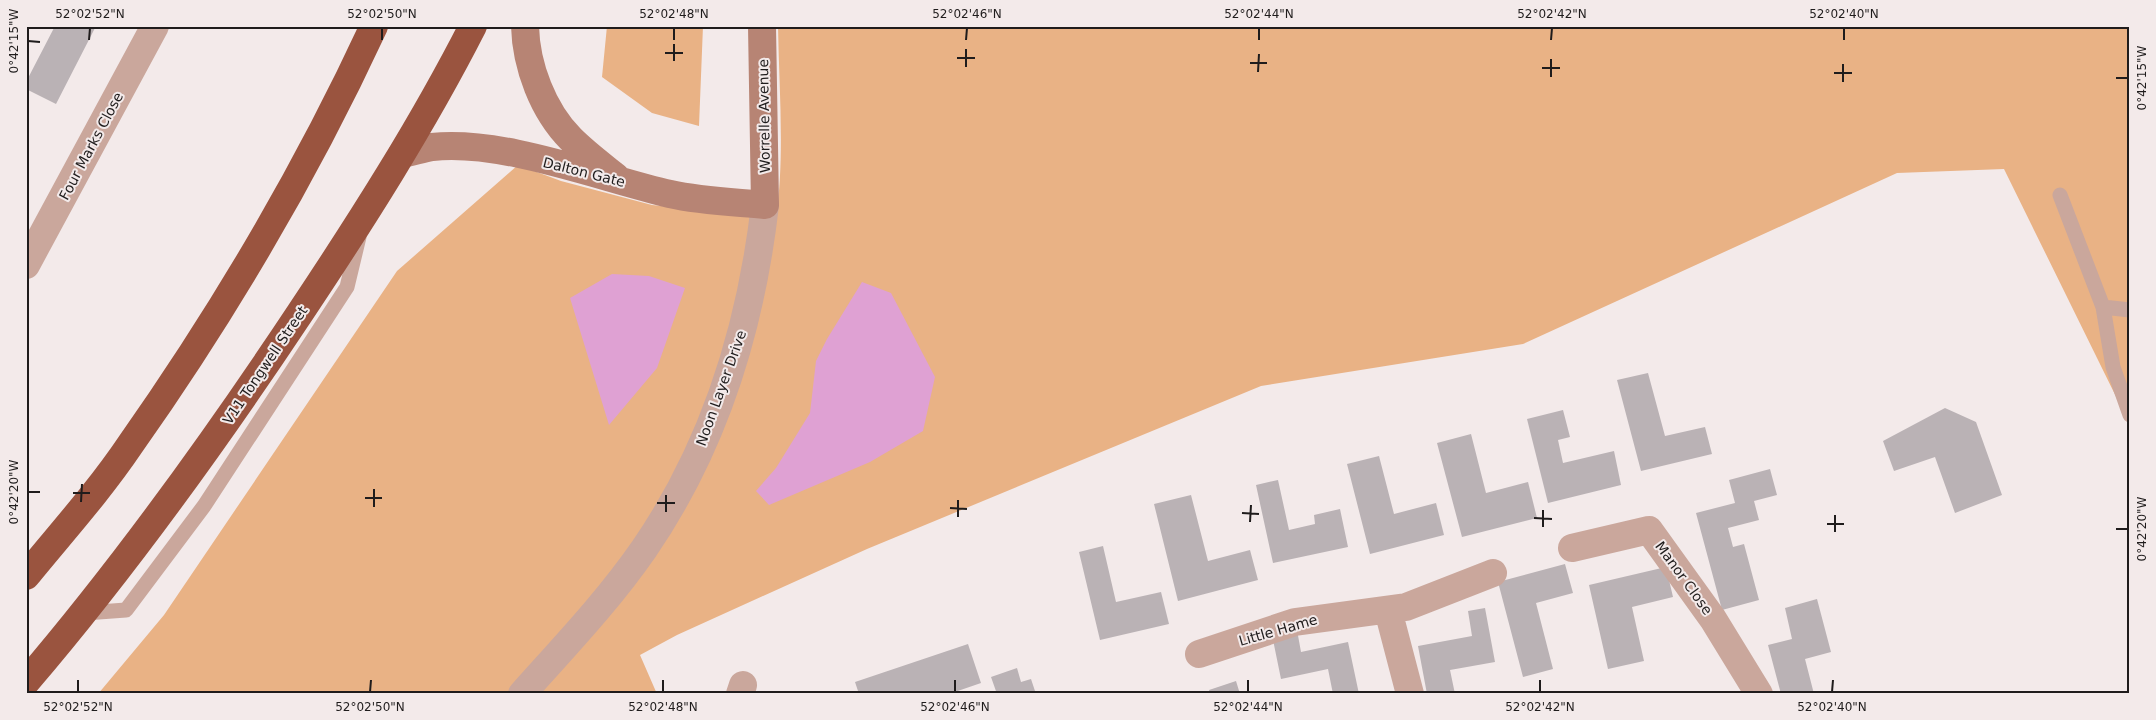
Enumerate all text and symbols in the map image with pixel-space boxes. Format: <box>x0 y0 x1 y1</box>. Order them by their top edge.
text: 52°02'52"N <box>55 7 125 21</box>
text: 52°02'50"N <box>347 7 417 21</box>
text: 52°02'48"N <box>639 7 709 21</box>
text: 52°02'46"N <box>932 7 1002 21</box>
text: 52°02'44"N <box>1224 7 1294 21</box>
text: 52°02'42"N <box>1517 7 1587 21</box>
text: 52°02'40"N <box>1809 7 1879 21</box>
text: 0°42'15"W <box>7 8 21 73</box>
text: 0°42'15"W <box>2135 45 2149 110</box>
street label: Worrelle Avenue <box>755 59 773 173</box>
street label: Four Marks Close <box>56 89 126 203</box>
street label: Dalton Gate <box>541 154 627 190</box>
street label: V11 Tongwell Street <box>219 302 311 427</box>
street label: Noon Layer Drive <box>693 328 749 448</box>
text: 0°42'20"W <box>7 459 21 524</box>
text: 0°42'20"W <box>2135 496 2149 561</box>
street label: Manor Close <box>1652 538 1716 618</box>
street label: Little Hame <box>1237 611 1319 649</box>
text: 52°02'52"N <box>43 700 113 714</box>
text: 52°02'50"N <box>335 700 405 714</box>
text: 52°02'48"N <box>628 700 698 714</box>
text: 52°02'46"N <box>920 700 990 714</box>
text: 52°02'44"N <box>1213 700 1283 714</box>
text: 52°02'42"N <box>1505 700 1575 714</box>
text: 52°02'40"N <box>1797 700 1867 714</box>

